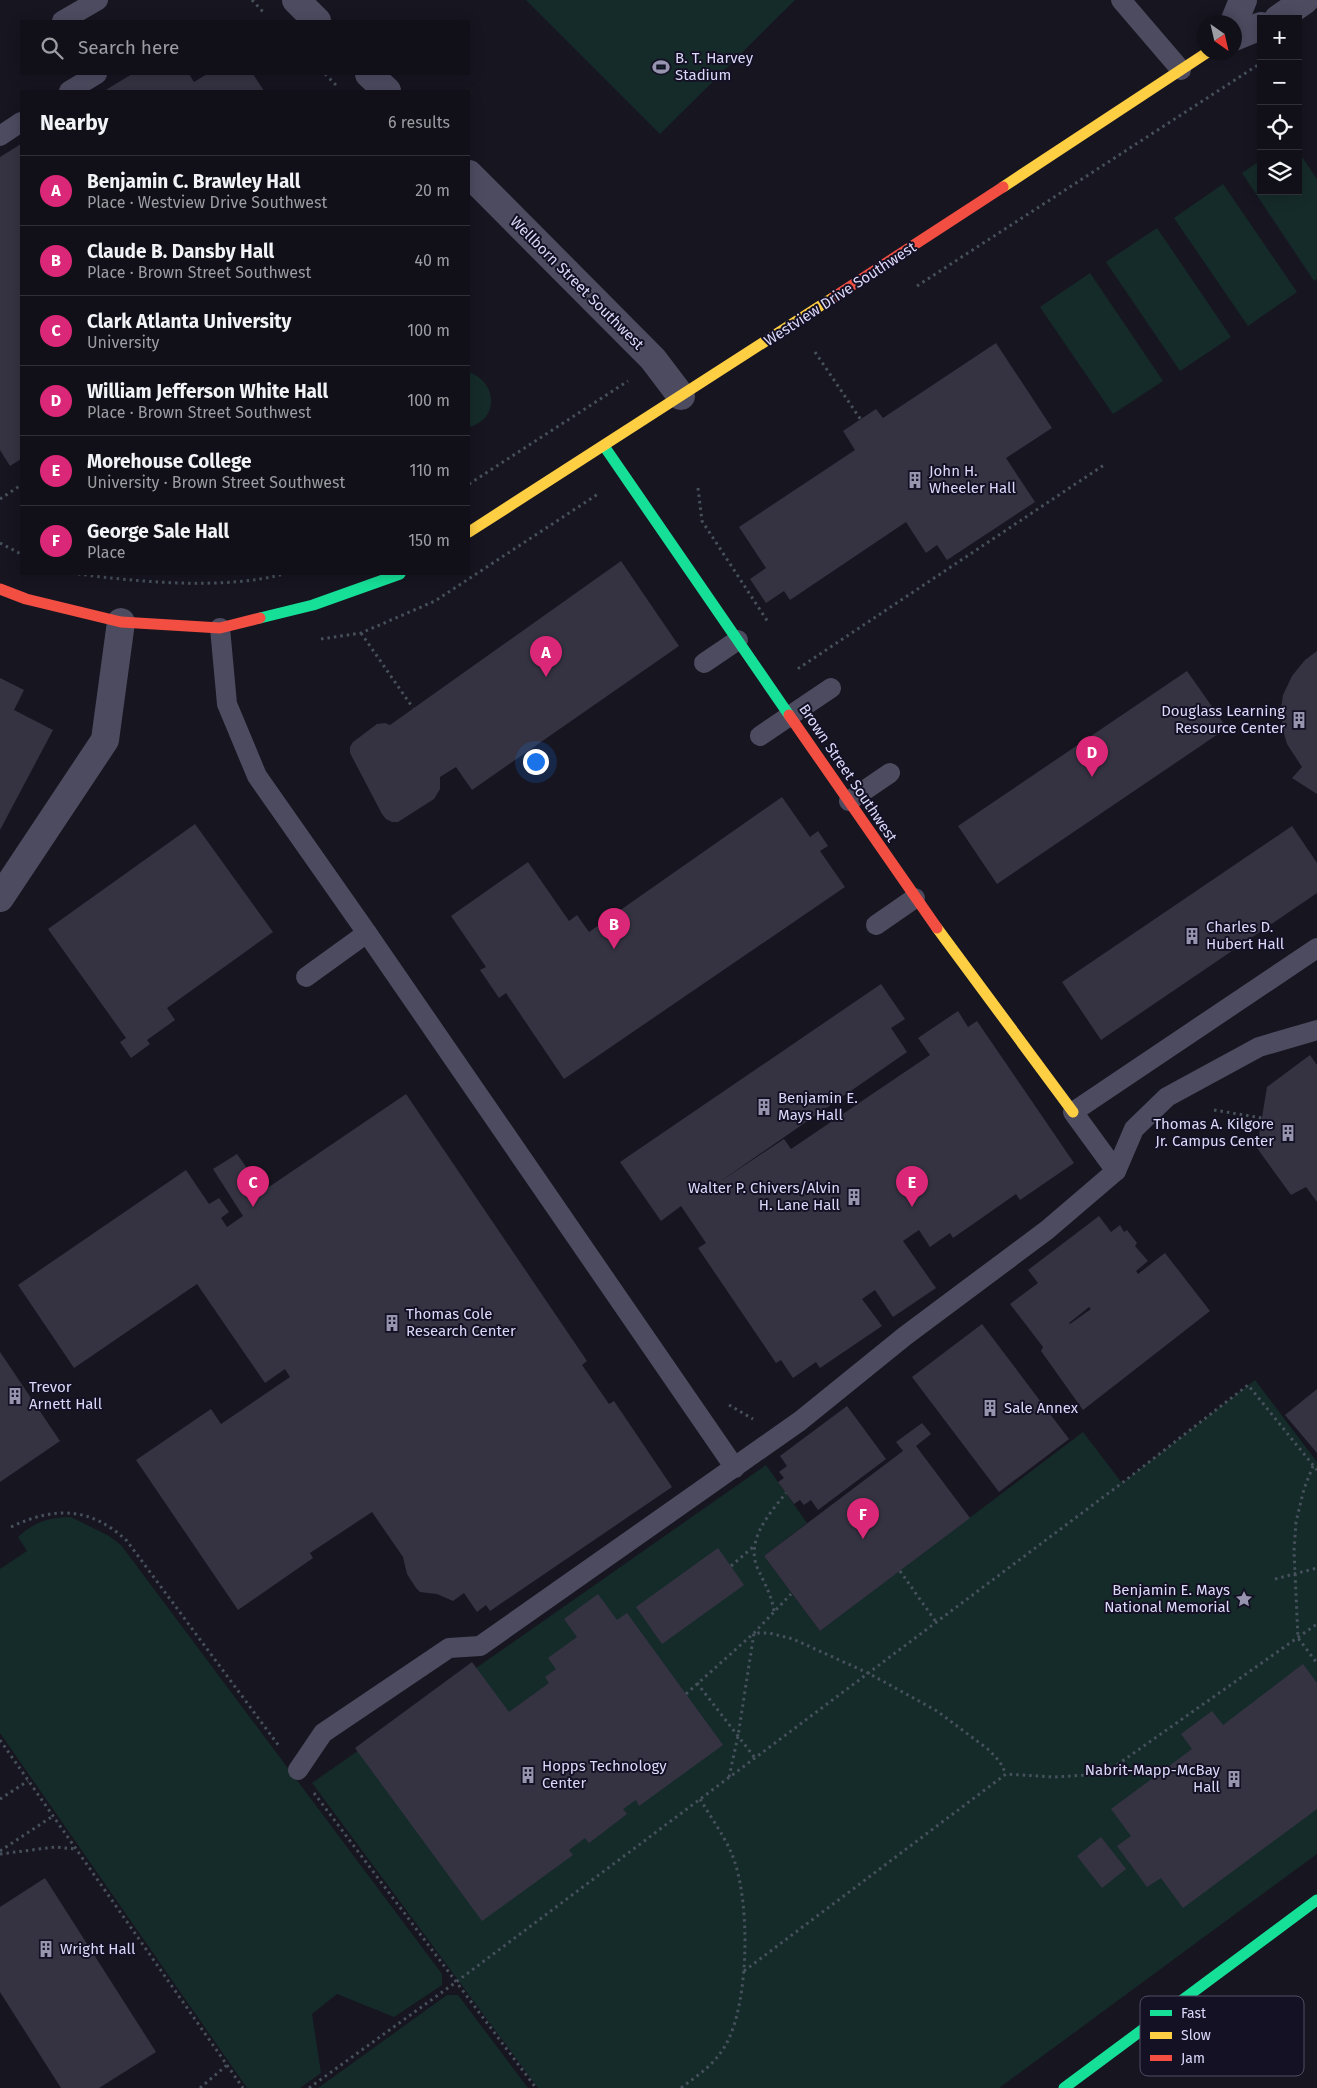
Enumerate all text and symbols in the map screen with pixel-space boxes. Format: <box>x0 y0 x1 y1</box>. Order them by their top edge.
north arrow <box>1197 15 1242 60</box>
map controls <box>1257 15 1302 195</box>
button: + <box>1257 15 1302 60</box>
search box <box>20 20 470 75</box>
icon: search <box>38 34 66 62</box>
text: Search here <box>78 36 179 59</box>
place label: B. T. Harvey Stadium <box>675 49 754 84</box>
sports icon: B. T. Harvey Stadium <box>651 57 671 77</box>
button: − <box>1257 60 1302 105</box>
button: locate <box>1257 105 1302 150</box>
text: Nearby <box>40 110 108 136</box>
text: 6 results <box>388 113 450 132</box>
button: layers <box>1257 150 1302 195</box>
text: Benjamin C. Brawley Hall <box>87 170 300 193</box>
text: A <box>51 181 61 200</box>
text: 20 m <box>415 181 450 200</box>
text: Place · Westview Drive Southwest <box>87 193 327 212</box>
street label: Wellborn Street Southwest <box>507 213 648 354</box>
street label: Westview Drive Southwest <box>761 238 920 350</box>
text: Claude B. Dansby Hall <box>87 240 274 263</box>
text: B <box>51 251 61 270</box>
text: 40 m <box>415 251 450 270</box>
text: Place · Brown Street Southwest <box>87 263 311 282</box>
text: Clark Atlanta University <box>87 310 291 333</box>
text: C <box>51 321 61 340</box>
text: 100 m <box>407 321 450 340</box>
text: University <box>87 333 160 352</box>
text: William Jefferson White Hall <box>87 380 328 403</box>
text: D <box>51 391 61 410</box>
text: 100 m <box>407 391 450 410</box>
text: Place · Brown Street Southwest <box>87 403 311 422</box>
text: Morehouse College <box>87 450 252 473</box>
text: E <box>52 461 60 480</box>
text: 110 m <box>409 461 450 480</box>
place label: John H. Wheeler Hall <box>929 462 1016 497</box>
building icon: John H. Wheeler Hall <box>905 470 925 490</box>
text: University · Brown Street Southwest <box>87 473 345 492</box>
text: George Sale Hall <box>87 520 229 543</box>
text: F <box>52 531 60 550</box>
text: 150 m <box>408 531 450 550</box>
text: Place <box>87 543 126 562</box>
pin: A <box>530 636 562 677</box>
street label: Brown Street Southwest <box>795 701 901 846</box>
place label: Douglass Learning Resource Center <box>1161 702 1285 737</box>
building icon: Douglass Learning Resource Center <box>1289 710 1309 730</box>
pin: D <box>1076 736 1108 777</box>
your location <box>523 749 549 775</box>
pin: B <box>598 908 630 949</box>
place label: Charles D. Hubert Hall <box>1206 918 1285 953</box>
building icon: Charles D. Hubert Hall <box>1182 926 1202 946</box>
place label: Benjamin E. Mays Hall <box>778 1089 858 1124</box>
building icon: Benjamin E. Mays Hall <box>754 1097 774 1117</box>
place label: Thomas A. Kilgore Jr. Campus Center <box>1153 1115 1274 1150</box>
building icon: Thomas A. Kilgore Jr. Campus Center <box>1278 1123 1298 1143</box>
pin: C <box>237 1166 269 1207</box>
pin: E <box>896 1166 928 1207</box>
place label: Walter P. Chivers/Alvin H. Lane Hall <box>688 1179 841 1214</box>
building icon: Walter P. Chivers/Alvin H. Lane Hall <box>844 1187 864 1207</box>
place label: Thomas Cole Research Center <box>406 1305 516 1340</box>
building icon: Thomas Cole Research Center <box>382 1313 402 1333</box>
place label: Trevor Arnett Hall <box>29 1378 103 1413</box>
building icon: Trevor Arnett Hall <box>5 1386 25 1406</box>
building icon: Sale Annex <box>980 1398 1000 1418</box>
place label: Sale Annex <box>1004 1399 1079 1417</box>
pin: F <box>847 1498 879 1539</box>
place label: Benjamin E. Mays National Memorial <box>1104 1581 1231 1616</box>
place icon: Benjamin E. Mays National Memorial <box>1234 1589 1254 1609</box>
place label: Hopps Technology Center <box>542 1757 667 1792</box>
place label: Nabrit-Mapp-McBay Hall <box>1085 1761 1221 1796</box>
building icon: Hopps Technology Center <box>518 1765 538 1785</box>
building icon: Nabrit-Mapp-McBay Hall <box>1224 1769 1244 1789</box>
building icon: Wright Hall <box>36 1939 56 1959</box>
place label: Wright Hall <box>60 1940 136 1958</box>
legend <box>1140 1996 1304 2076</box>
text: Fast <box>1181 2005 1207 2022</box>
text: Slow <box>1181 2027 1211 2044</box>
text: Jam <box>1181 2050 1205 2067</box>

